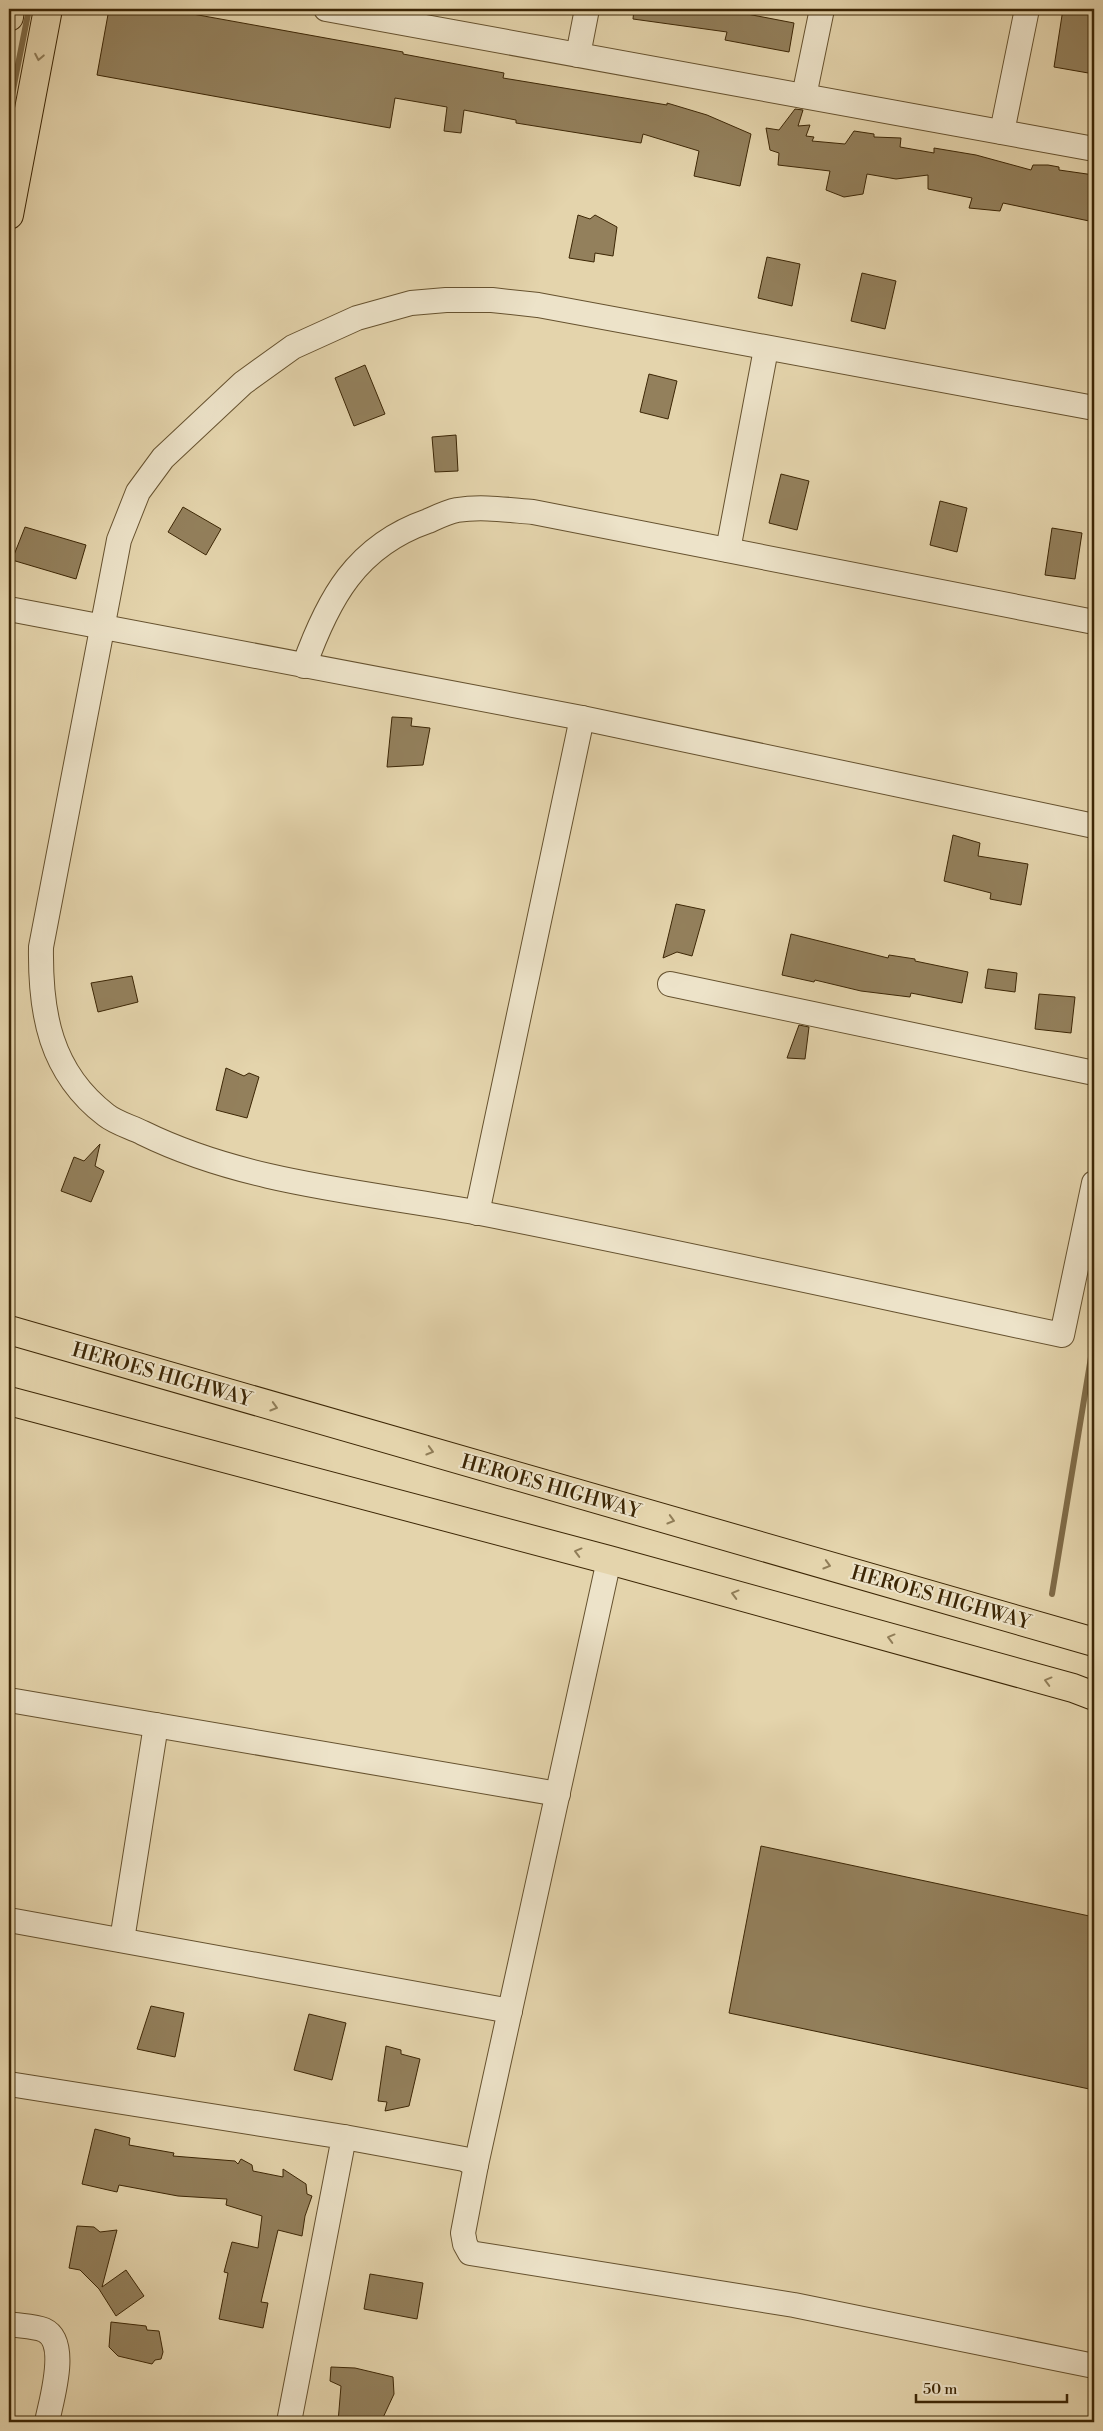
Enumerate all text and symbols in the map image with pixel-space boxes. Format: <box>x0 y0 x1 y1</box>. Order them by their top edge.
one-way arrow <box>35 52 45 61</box>
street label: HEROES HIGHWAY <box>69 1338 255 1413</box>
one-way arrow <box>270 1401 278 1411</box>
one-way arrow <box>426 1446 434 1456</box>
street label: HEROES HIGHWAY <box>458 1450 644 1525</box>
one-way arrow <box>666 1515 674 1525</box>
one-way arrow <box>574 1547 582 1557</box>
one-way arrow <box>822 1559 831 1569</box>
street label: HEROES HIGHWAY <box>848 1561 1034 1636</box>
one-way arrow <box>731 1590 739 1600</box>
one-way arrow <box>888 1633 896 1643</box>
one-way arrow <box>1043 1676 1052 1687</box>
scale bar <box>916 2371 1067 2403</box>
text: 50 m <box>923 2380 957 2399</box>

